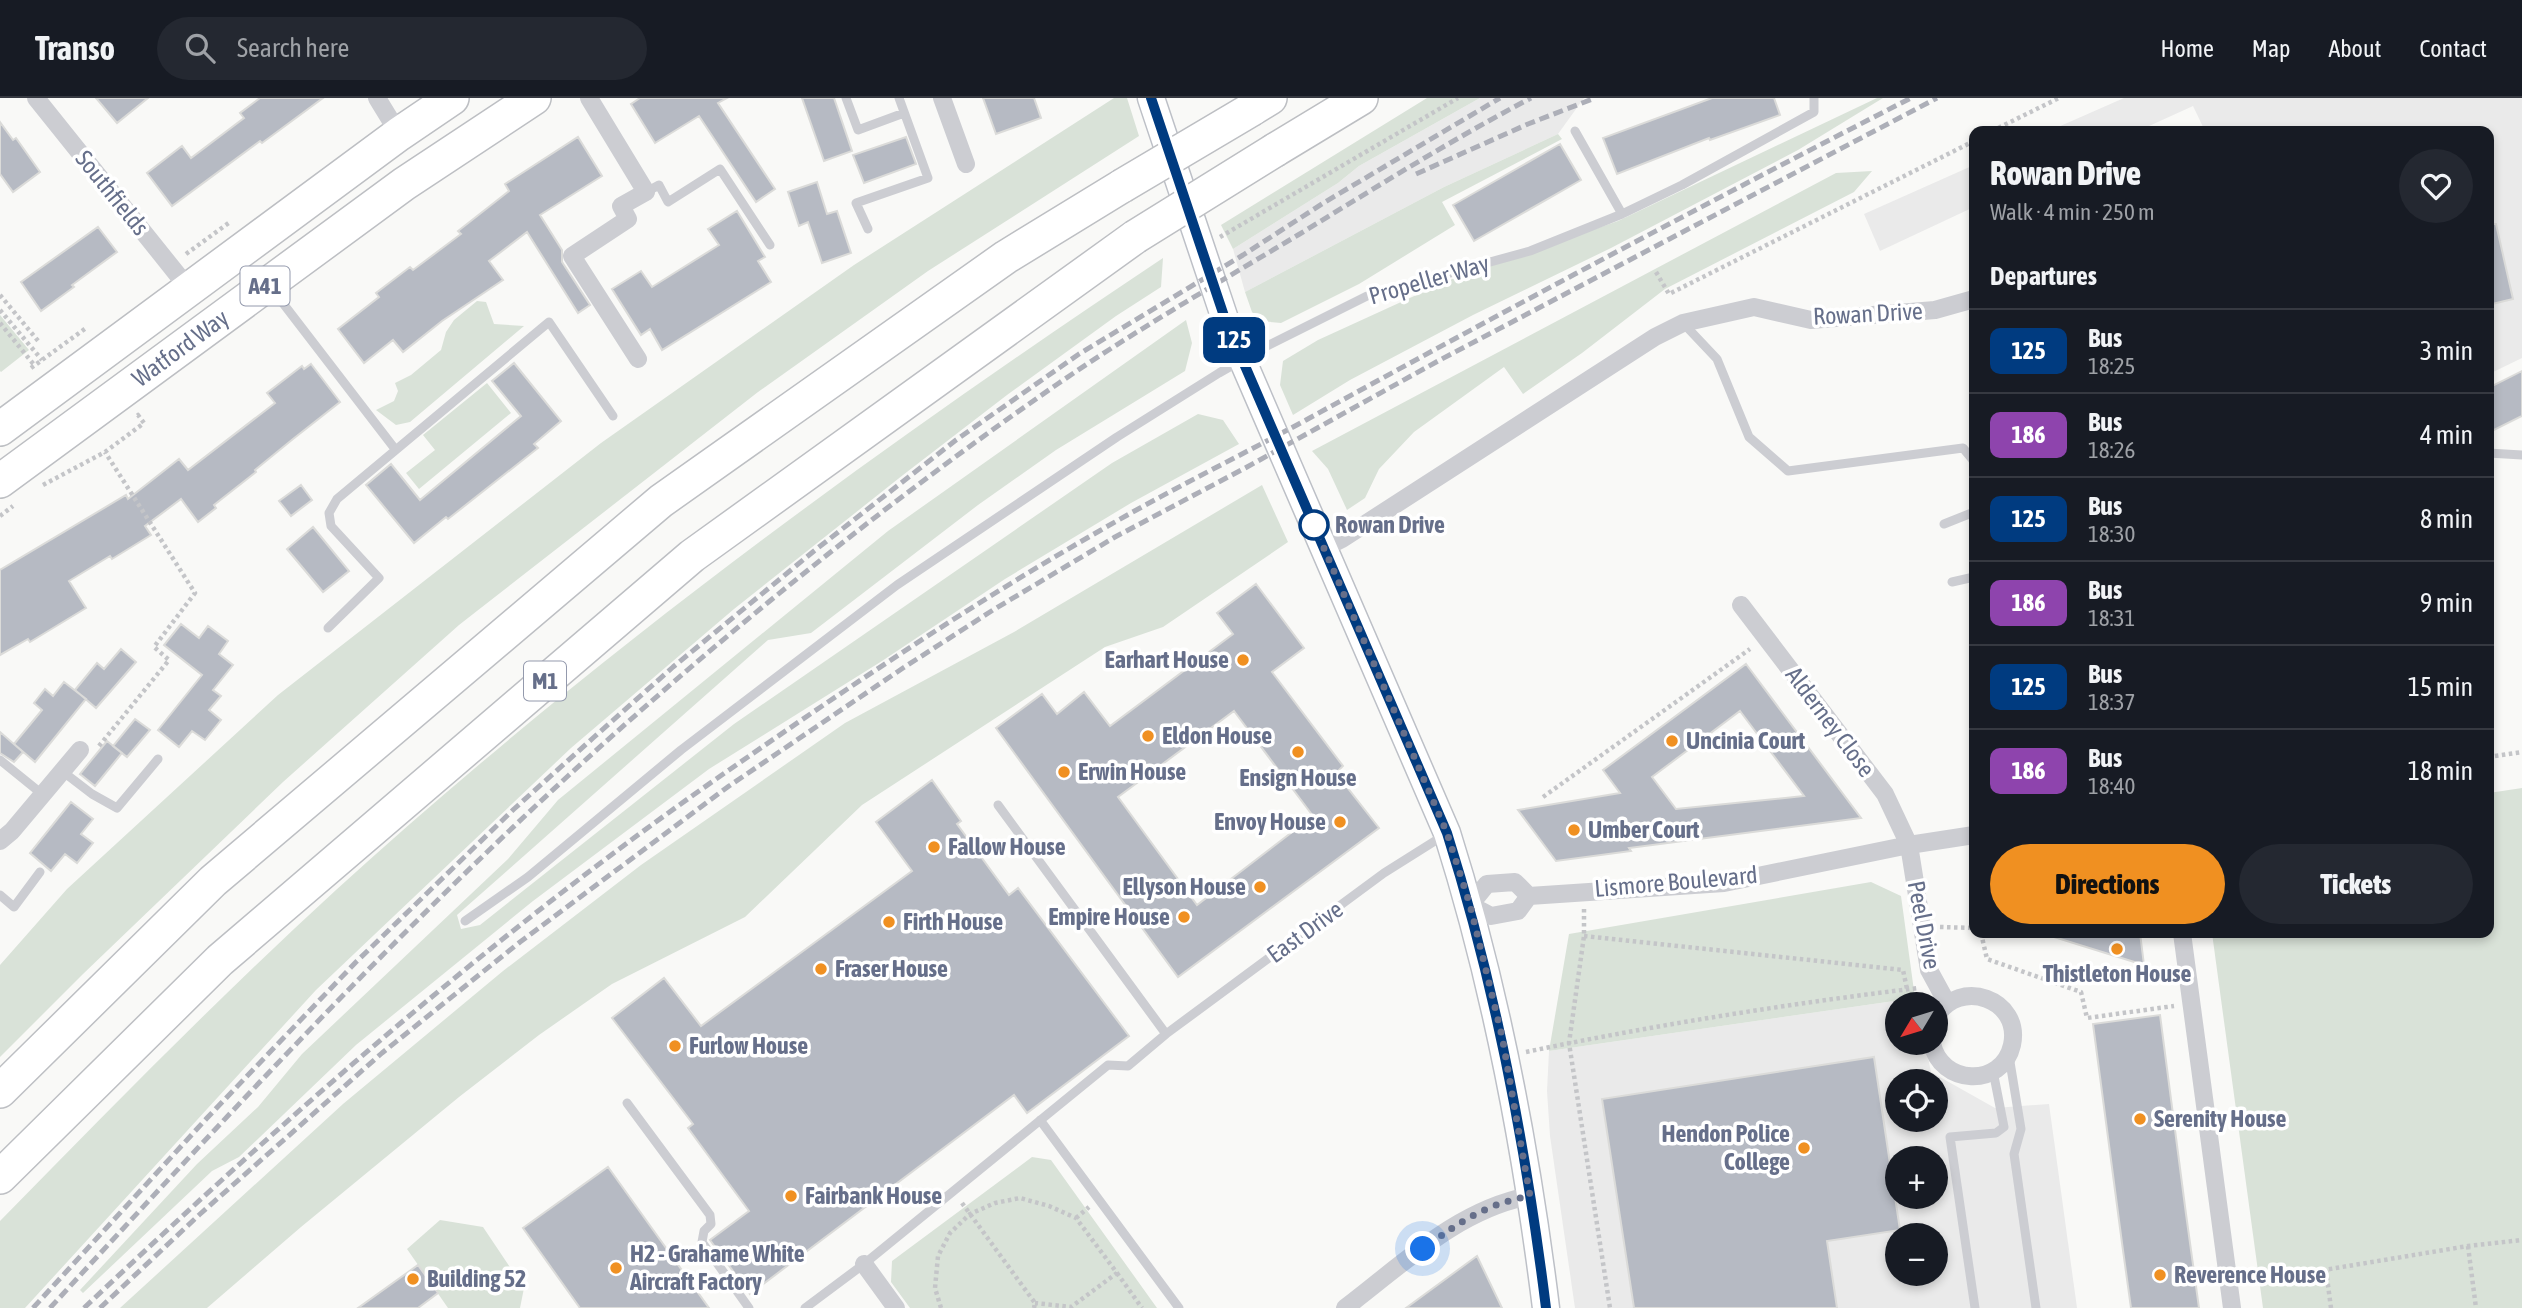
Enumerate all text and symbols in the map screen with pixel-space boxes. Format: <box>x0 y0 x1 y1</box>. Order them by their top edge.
search box <box>157 17 647 80</box>
text: Transo <box>35 29 115 67</box>
icon: search <box>181 29 219 67</box>
text: Search here <box>237 33 349 63</box>
text: Home <box>2160 35 2214 62</box>
text: Map <box>2252 35 2290 62</box>
text: About <box>2328 35 2381 62</box>
text: Contact <box>2419 35 2487 62</box>
street label: Southfields <box>70 145 155 240</box>
button: heart <box>2399 149 2473 223</box>
text: Rowan Drive <box>1990 154 2141 192</box>
text: Walk · 4 min · 250 m <box>1990 199 2154 225</box>
street label: Propeller Way <box>1366 249 1492 310</box>
text: Departures <box>1990 261 2097 291</box>
road number: A41 <box>240 266 290 306</box>
street label: Rowan Drive <box>1812 297 1924 330</box>
street label: Watford Way <box>127 304 233 392</box>
line badge: 125 <box>1194 317 1274 363</box>
text: Bus <box>2088 323 2122 353</box>
text: 125 <box>1217 326 1251 353</box>
text: 3 min <box>2420 336 2473 366</box>
text: 125 <box>2012 337 2045 364</box>
text: 18:25 <box>2088 353 2135 379</box>
text: Bus <box>2088 407 2122 437</box>
text: 4 min <box>2420 420 2473 450</box>
text: 186 <box>2012 421 2045 448</box>
text: 18:26 <box>2088 437 2135 463</box>
text: Bus <box>2088 491 2122 521</box>
text: 8 min <box>2420 504 2473 534</box>
text: 125 <box>2012 505 2045 532</box>
marker: Rowan Drive <box>1299 510 1329 540</box>
place label: Rowan Drive <box>1335 511 1445 538</box>
text: 18:30 <box>2088 521 2135 547</box>
text: Bus <box>2088 575 2122 605</box>
text: 9 min <box>2420 588 2473 618</box>
text: 186 <box>2012 589 2045 616</box>
text: 18:31 <box>2088 605 2135 631</box>
place label: Earhart House <box>1105 646 1229 673</box>
marker: Earhart House <box>1235 652 1251 668</box>
text: Bus <box>2088 659 2122 689</box>
road number: M1 <box>524 662 566 701</box>
street label: Alderney Close <box>1780 662 1880 782</box>
text: 15 min <box>2408 672 2473 702</box>
text: 125 <box>2012 673 2045 700</box>
text: 18:37 <box>2088 689 2135 715</box>
place label: Eldon House <box>1162 722 1272 749</box>
place label: Uncinia Court <box>1686 727 1805 754</box>
marker: Eldon House <box>1140 728 1156 744</box>
marker: Uncinia Court <box>1664 733 1680 749</box>
text: Bus <box>2088 743 2122 773</box>
marker: Ensign House <box>1290 744 1306 760</box>
text: 18 min <box>2408 756 2473 786</box>
text: 186 <box>2012 757 2045 784</box>
place label: Erwin House <box>1078 758 1186 785</box>
marker: Erwin House <box>1056 764 1072 780</box>
place label: Ensign House <box>1239 764 1357 791</box>
text: 18:40 <box>2088 773 2135 799</box>
place label: Envoy House <box>1214 808 1326 835</box>
marker: Envoy House <box>1332 814 1348 830</box>
place label: Umber Court <box>1588 816 1700 843</box>
marker: Umber Court <box>1566 822 1582 838</box>
place label: Fallow House <box>948 833 1066 860</box>
marker: Fallow House <box>926 839 942 855</box>
button: Directions <box>1990 844 2225 924</box>
button: Tickets <box>2239 844 2473 924</box>
street label: Lismore Boulevard <box>1593 861 1759 902</box>
place label: Ellyson House <box>1123 873 1246 900</box>
street label: Peel Drive <box>1903 878 1946 971</box>
marker: Ellyson House <box>1252 879 1268 895</box>
street label: East Drive <box>1262 895 1348 968</box>
place label: Empire House <box>1048 903 1170 930</box>
place label: Firth House <box>903 908 1003 935</box>
marker: Empire House <box>1176 909 1192 925</box>
marker: Firth House <box>881 914 897 930</box>
marker: Thistleton House <box>2109 941 2125 957</box>
place label: Fraser House <box>835 955 948 982</box>
place label: Thistleton House <box>2043 960 2191 987</box>
marker: Fraser House <box>813 961 829 977</box>
north arrow <box>1885 992 1948 1055</box>
map controls <box>1885 992 1948 1286</box>
place label: Furlow House <box>689 1032 808 1059</box>
marker: Furlow House <box>667 1038 683 1054</box>
button: locate <box>1885 1069 1948 1132</box>
place label: Serenity House <box>2154 1105 2286 1132</box>
marker: Serenity House <box>2132 1111 2148 1127</box>
place label: Hendon Police College <box>1661 1120 1790 1175</box>
marker: Hendon Police College <box>1796 1140 1812 1156</box>
button: + <box>1885 1146 1948 1209</box>
place label: Fairbank House <box>805 1182 942 1209</box>
marker: Fairbank House <box>783 1188 799 1204</box>
button: − <box>1885 1223 1948 1286</box>
your location <box>1405 1231 1440 1266</box>
place label: H2 - Grahame White Aircraft Factory <box>629 1240 805 1295</box>
marker: H2 - Grahame White Aircraft Factory <box>608 1260 624 1276</box>
place label: Reverence House <box>2174 1261 2326 1288</box>
place label: Building 52 <box>427 1265 526 1292</box>
marker: Reverence House <box>2152 1267 2168 1283</box>
marker: Building 52 <box>405 1271 421 1287</box>

